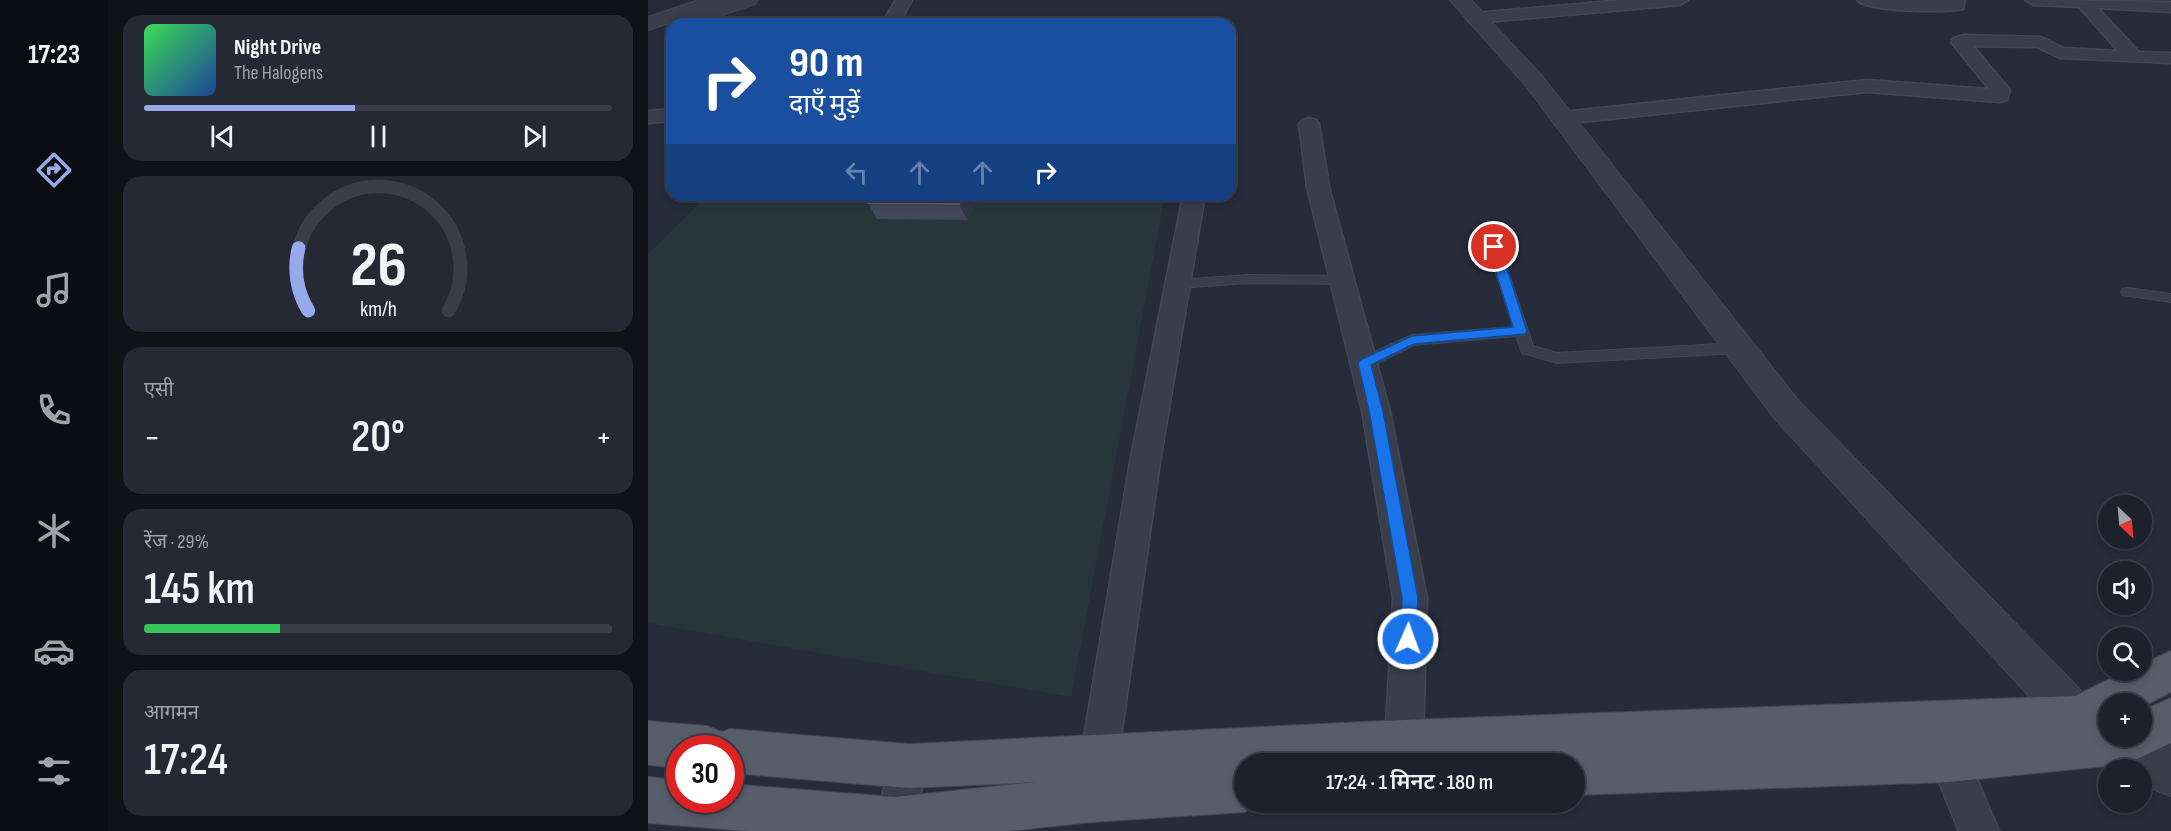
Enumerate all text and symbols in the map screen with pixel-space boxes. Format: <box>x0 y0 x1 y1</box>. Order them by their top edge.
text: Night Drive <box>234 34 321 61</box>
text: 90 m <box>789 38 863 89</box>
text: 17:23 <box>28 39 80 71</box>
icon: right <box>690 42 768 120</box>
text: The Halogens <box>234 61 323 85</box>
text: दाएँ मुड़ें <box>789 89 860 121</box>
icon: previous <box>206 120 239 153</box>
icon: pause <box>362 120 395 153</box>
icon: next <box>518 120 551 153</box>
icon: directions <box>33 149 75 191</box>
icon: left <box>840 156 873 189</box>
icon: ahead <box>903 156 936 189</box>
icon: ahead <box>966 156 999 189</box>
icon: right <box>1029 156 1062 189</box>
pin <box>1468 221 1519 272</box>
text: 26 <box>350 229 406 304</box>
icon: arrive <box>1477 230 1510 263</box>
icon: music <box>33 269 75 311</box>
text: km/h <box>359 298 397 323</box>
text: एसी <box>144 378 174 402</box>
icon: phone <box>33 389 75 431</box>
text: 20° <box>351 410 405 465</box>
text: − <box>144 418 160 458</box>
text: + <box>596 418 612 458</box>
north arrow <box>2098 495 2152 549</box>
map controls <box>2098 495 2152 813</box>
icon: climate <box>33 510 75 552</box>
text: रेंज · 29% <box>144 530 209 554</box>
button: sound <box>2098 561 2152 615</box>
text: 145 km <box>144 562 255 617</box>
position arrow <box>1376 607 1440 671</box>
button: search <box>2098 627 2152 681</box>
icon: car <box>33 630 75 672</box>
button: + <box>2098 693 2152 747</box>
text: आगमन <box>144 701 199 725</box>
text: 17:24 <box>144 733 228 788</box>
speed limit sign: 30 <box>666 735 744 813</box>
icon: filters <box>33 750 75 792</box>
button: − <box>2098 759 2152 813</box>
text: 17:24 · 1 मिनट · 180 m <box>1326 769 1493 796</box>

